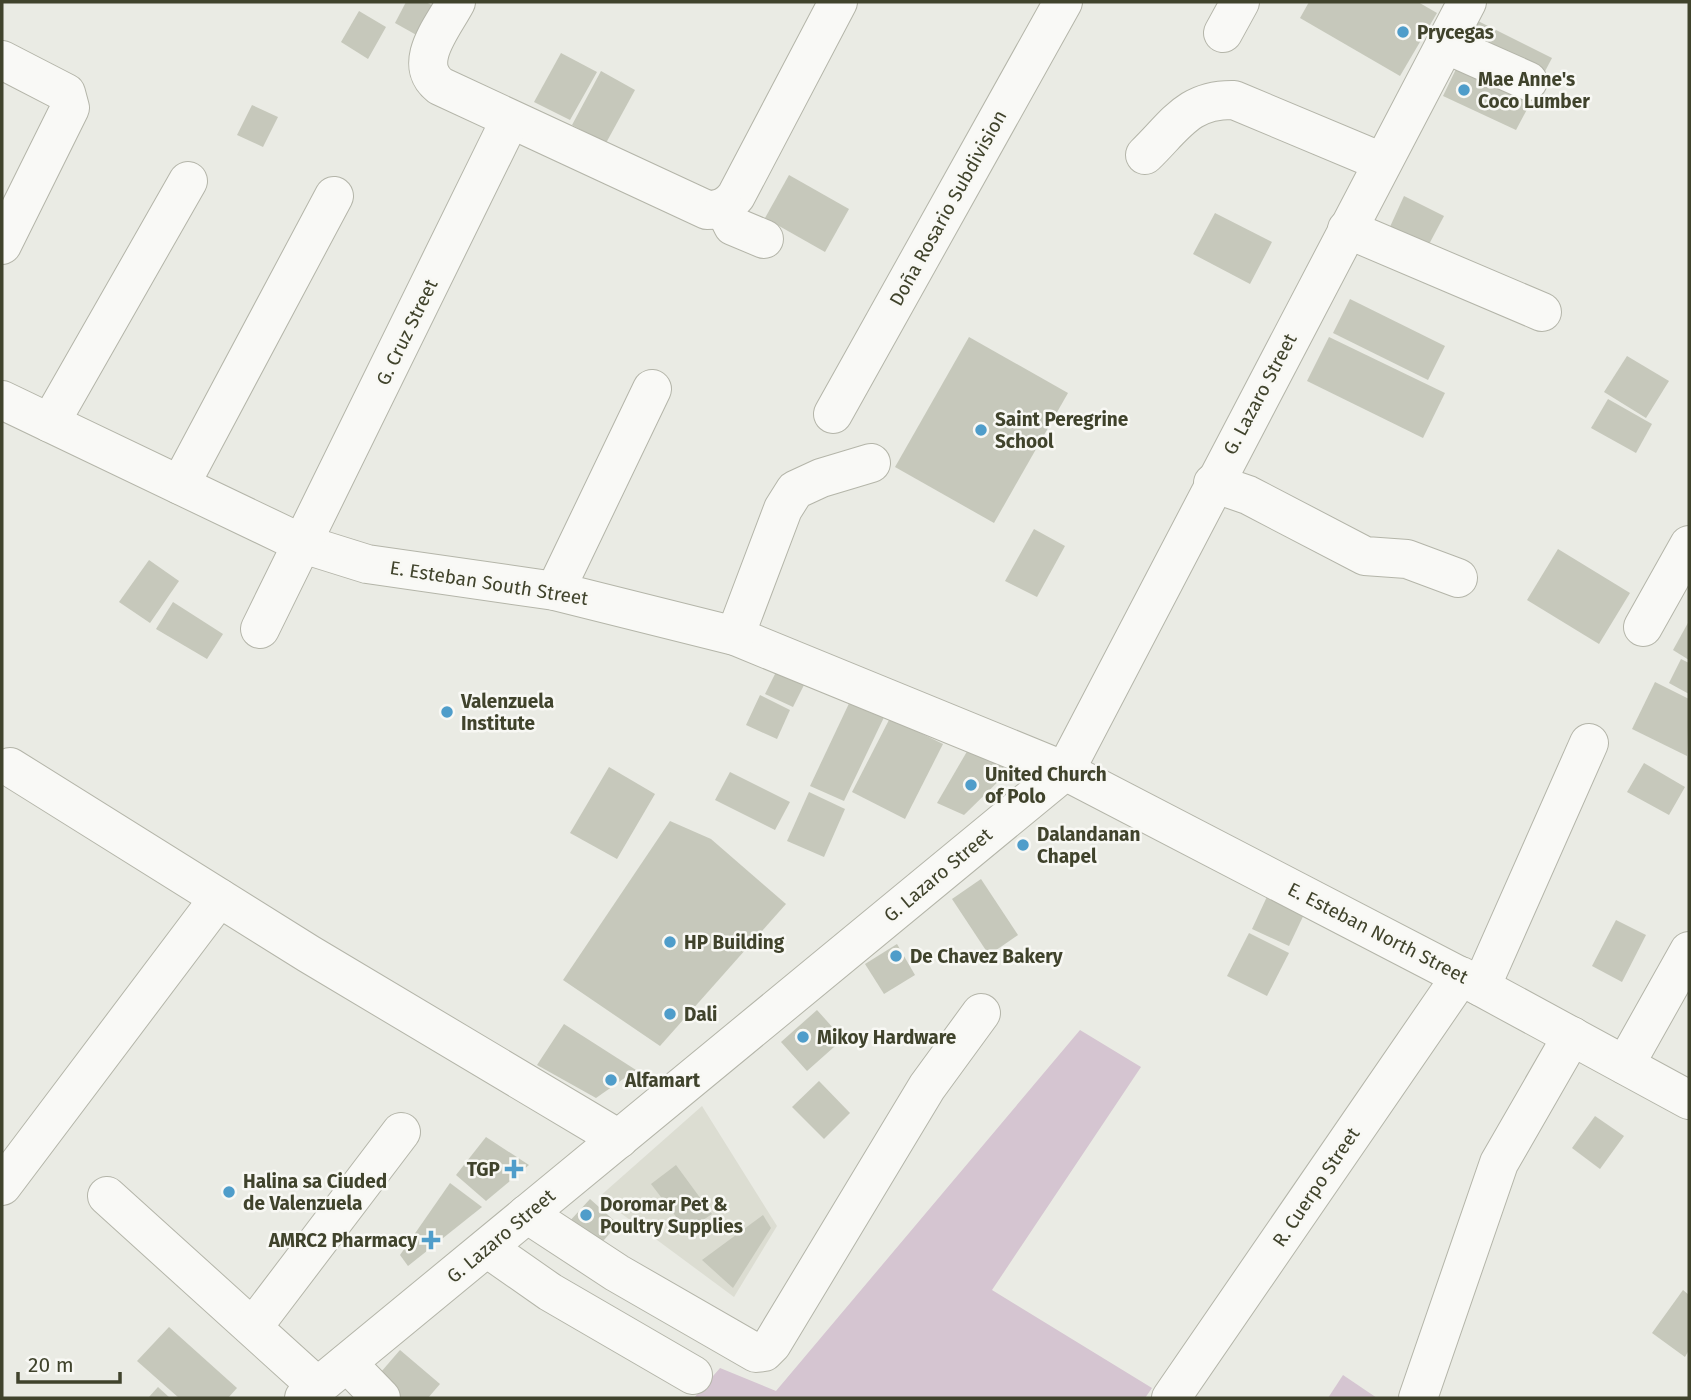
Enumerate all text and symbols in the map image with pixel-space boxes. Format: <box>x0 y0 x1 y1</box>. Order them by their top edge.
place label: Prycegas <box>1417 21 1494 44</box>
marker: Prycegas <box>1395 24 1411 40</box>
place label: Mae Anne's Coco Lumber <box>1478 68 1590 113</box>
marker: Mae Anne's Coco Lumber <box>1456 82 1472 98</box>
street label: Doña Rosario Subdivision <box>884 106 1012 310</box>
street label: G. Cruz Street <box>371 275 443 389</box>
street label: G. Lazaro Street <box>1218 329 1302 459</box>
place label: Saint Peregrine School <box>995 408 1128 453</box>
marker: Saint Peregrine School <box>973 422 989 438</box>
street label: E. Esteban South Street <box>388 556 590 610</box>
place label: Valenzuela Institute <box>460 690 554 735</box>
marker: Valenzuela Institute <box>439 704 455 720</box>
place label: United Church of Polo <box>985 763 1107 808</box>
marker: United Church of Polo <box>963 777 979 793</box>
street label: G. Lazaro Street <box>879 823 997 927</box>
place label: Dalandanan Chapel <box>1037 823 1140 868</box>
marker: Dalandanan Chapel <box>1015 837 1031 853</box>
street label: E. Esteban North Street <box>1284 878 1472 989</box>
place label: HP Building <box>684 931 785 954</box>
marker: HP Building <box>662 934 678 950</box>
place label: De Chavez Bakery <box>910 945 1063 968</box>
marker: De Chavez Bakery <box>888 948 904 964</box>
place label: Dali <box>684 1003 717 1026</box>
marker: Dali <box>662 1006 678 1022</box>
place label: Mikoy Hardware <box>817 1026 956 1049</box>
marker: Mikoy Hardware <box>795 1029 811 1045</box>
place label: Alfamart <box>624 1069 701 1092</box>
marker: Alfamart <box>603 1072 619 1088</box>
street label: R. Cuerpo Street <box>1268 1123 1365 1251</box>
place label: TGP <box>467 1158 500 1181</box>
marker: TGP <box>506 1161 522 1177</box>
place label: Halina sa Ciuded de Valenzuela <box>243 1170 387 1215</box>
marker: Halina sa Ciuded de Valenzuela <box>221 1184 237 1200</box>
street label: G. Lazaro Street <box>442 1184 560 1288</box>
place label: Doromar Pet & Poultry Supplies <box>600 1193 743 1238</box>
marker: Doromar Pet & Poultry Supplies <box>578 1207 594 1223</box>
place label: AMRC2 Pharmacy <box>268 1229 417 1252</box>
marker: AMRC2 Pharmacy <box>423 1232 439 1248</box>
scale bar <box>18 1340 119 1384</box>
text: 20 m <box>28 1352 74 1378</box>

